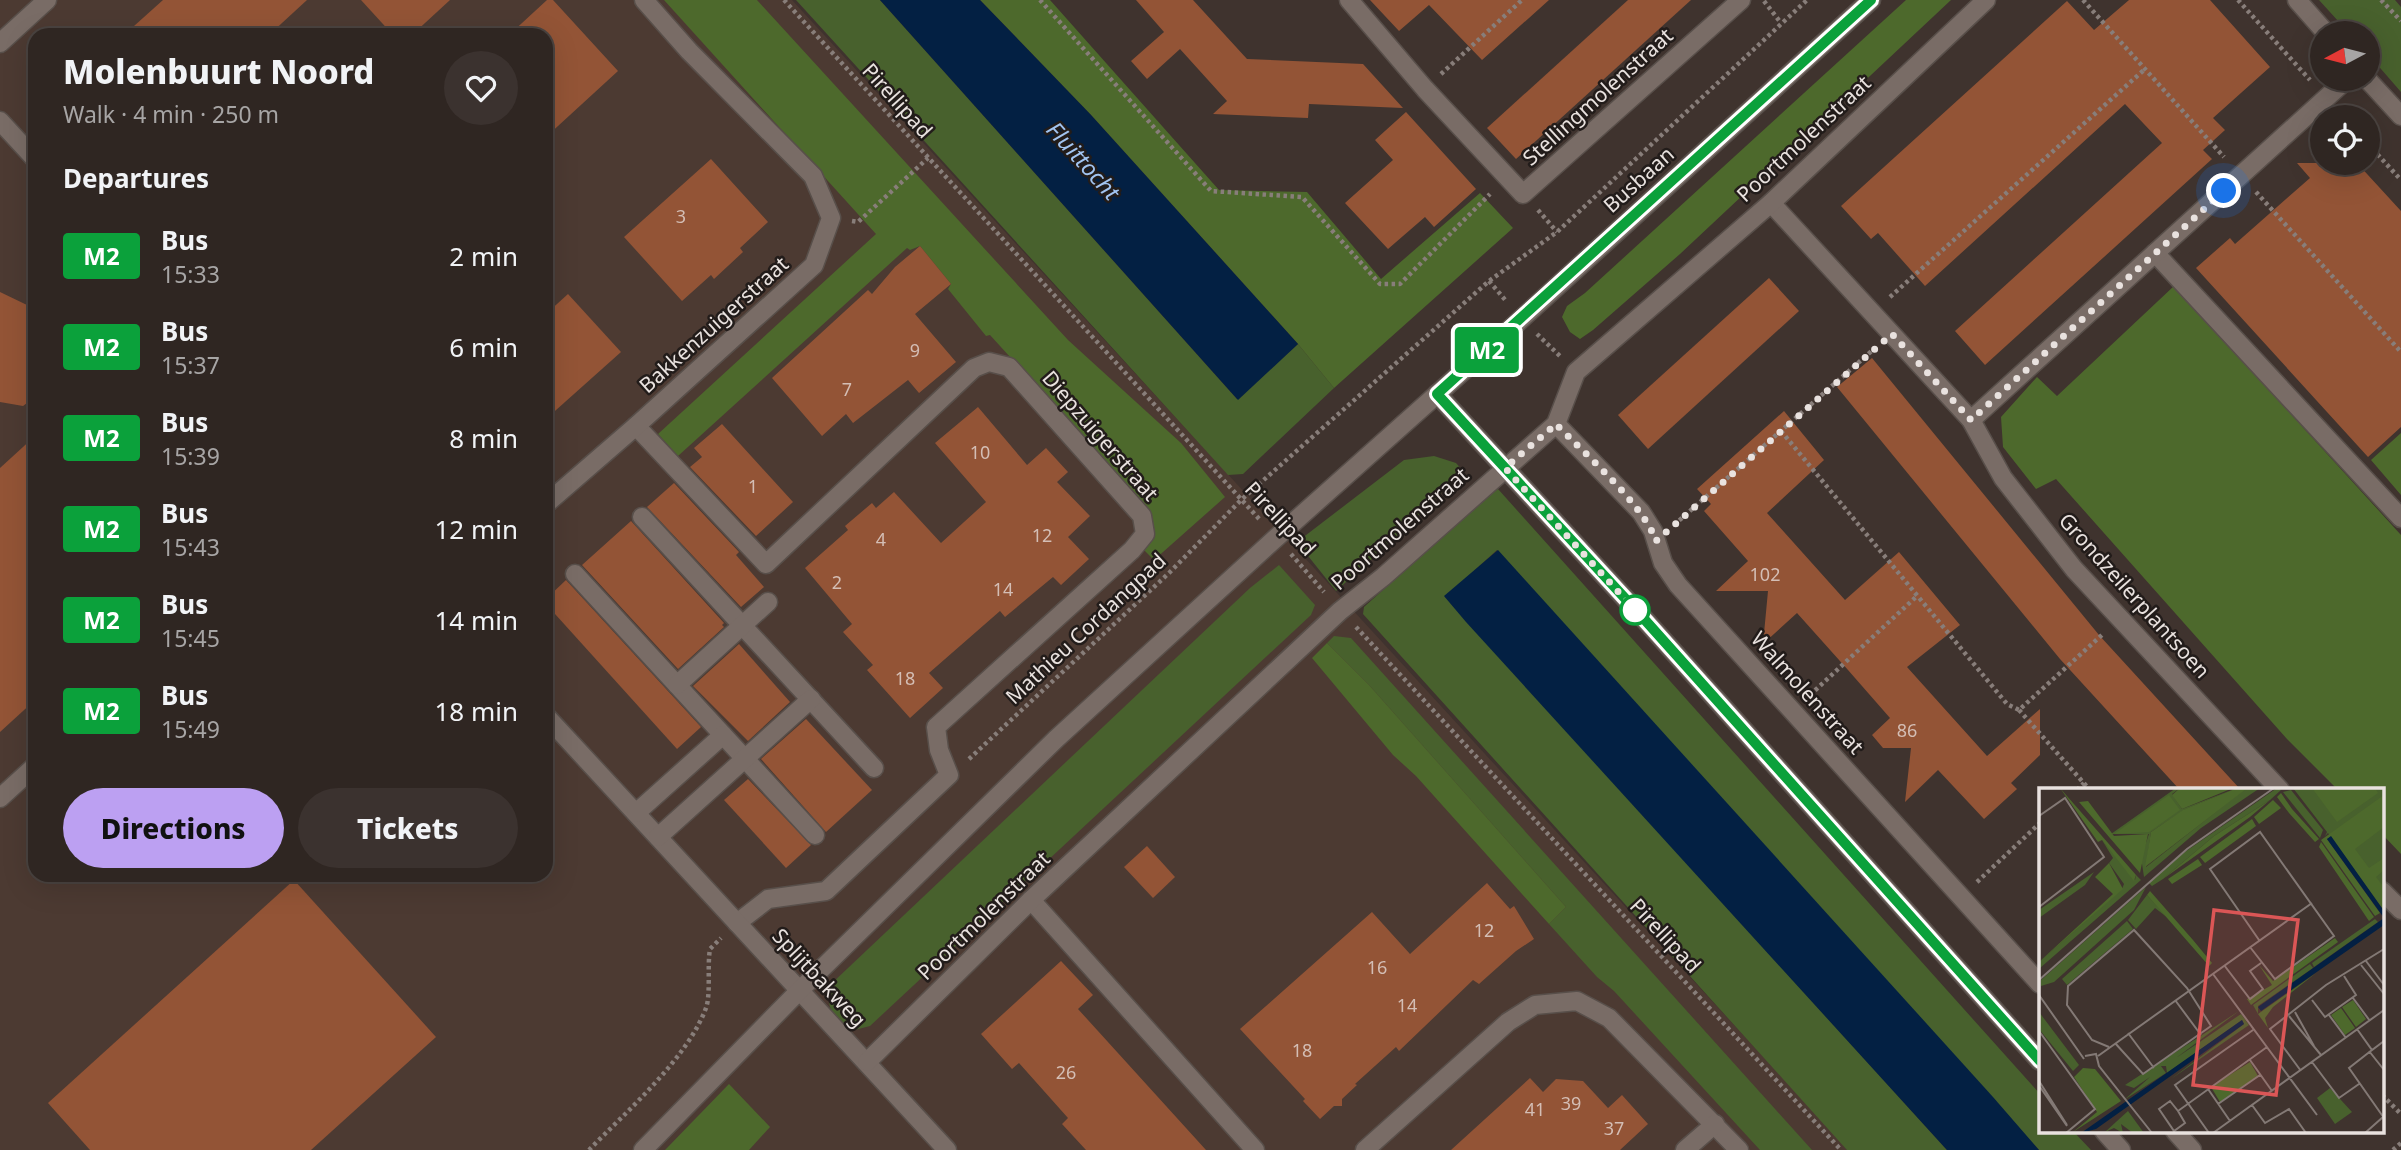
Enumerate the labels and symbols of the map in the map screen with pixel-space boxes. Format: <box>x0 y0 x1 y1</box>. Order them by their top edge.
street label: Stellingmolenstraat <box>1516 21 1679 171</box>
north arrow <box>2310 21 2380 91</box>
street label: Pirellipad <box>857 57 939 144</box>
street label: Poortmolenstraat <box>1730 68 1877 208</box>
water label: Fluittocht <box>1040 114 1129 208</box>
street label: Busbaan <box>1597 140 1680 218</box>
your location <box>2206 173 2241 208</box>
house number: 3 <box>676 204 686 228</box>
street label: Bakkenzuigerstraat <box>633 250 794 399</box>
line badge: M2 <box>1456 327 1518 373</box>
house number: 9 <box>910 338 920 362</box>
street label: Diepzuigerstraat <box>1036 364 1165 507</box>
house number: 7 <box>842 377 852 401</box>
house number: 10 <box>970 440 990 464</box>
street label: Poortmolenstraat <box>1325 460 1474 596</box>
house number: 1 <box>748 474 758 498</box>
street label: Pirellipad <box>1239 475 1322 562</box>
street label: Grondzeilerplantsoen <box>2053 507 2217 684</box>
house number: 12 <box>1032 523 1052 547</box>
house number: 4 <box>876 527 886 551</box>
street label: Mathieu Cordangpad <box>999 547 1171 710</box>
house number: 102 <box>1750 562 1780 586</box>
house number: 2 <box>832 570 842 594</box>
house number: 14 <box>993 577 1013 601</box>
unlabelled marker <box>1620 595 1650 625</box>
street label: Walmolenstraat <box>1745 625 1871 760</box>
house number: 18 <box>895 666 915 690</box>
house number: 86 <box>1897 718 1917 742</box>
inset map <box>2039 788 2384 1132</box>
street label: Poortmolenstraat <box>911 844 1056 986</box>
street label: Pirellipad <box>1624 892 1707 979</box>
house number: 12 <box>1474 918 1494 942</box>
street label: Splijtbakweg <box>767 922 873 1033</box>
house number: 16 <box>1367 955 1387 979</box>
house number: 14 <box>1397 993 1417 1017</box>
house number: 18 <box>1292 1038 1312 1062</box>
house number: 26 <box>1056 1060 1076 1084</box>
house number: 39 <box>1561 1091 1581 1115</box>
house number: 41 <box>1525 1097 1545 1121</box>
house number: 37 <box>1604 1116 1624 1140</box>

